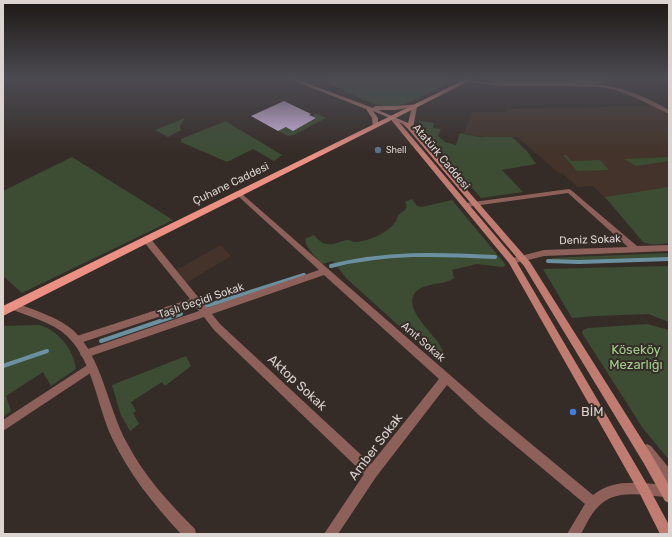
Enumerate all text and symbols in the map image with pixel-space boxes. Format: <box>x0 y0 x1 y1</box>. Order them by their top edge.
street label: Atatürk Caddesi <box>410 121 472 193</box>
marker: Shell <box>373 145 383 155</box>
place label: Shell <box>386 145 406 155</box>
street label: Çuhane Caddesi <box>191 160 271 208</box>
street label: Deniz Sokak <box>559 232 621 248</box>
street label: Taşlı Geçidi Sokak <box>156 280 246 322</box>
street label: Anıt Sokak <box>398 319 448 365</box>
park label: Köseköy Mezarlığı <box>609 342 663 373</box>
street label: Aktop Sokak <box>264 352 330 414</box>
place label: BİM <box>581 404 604 420</box>
marker: BİM <box>568 407 578 417</box>
street label: Amber Sokak <box>346 411 406 483</box>

